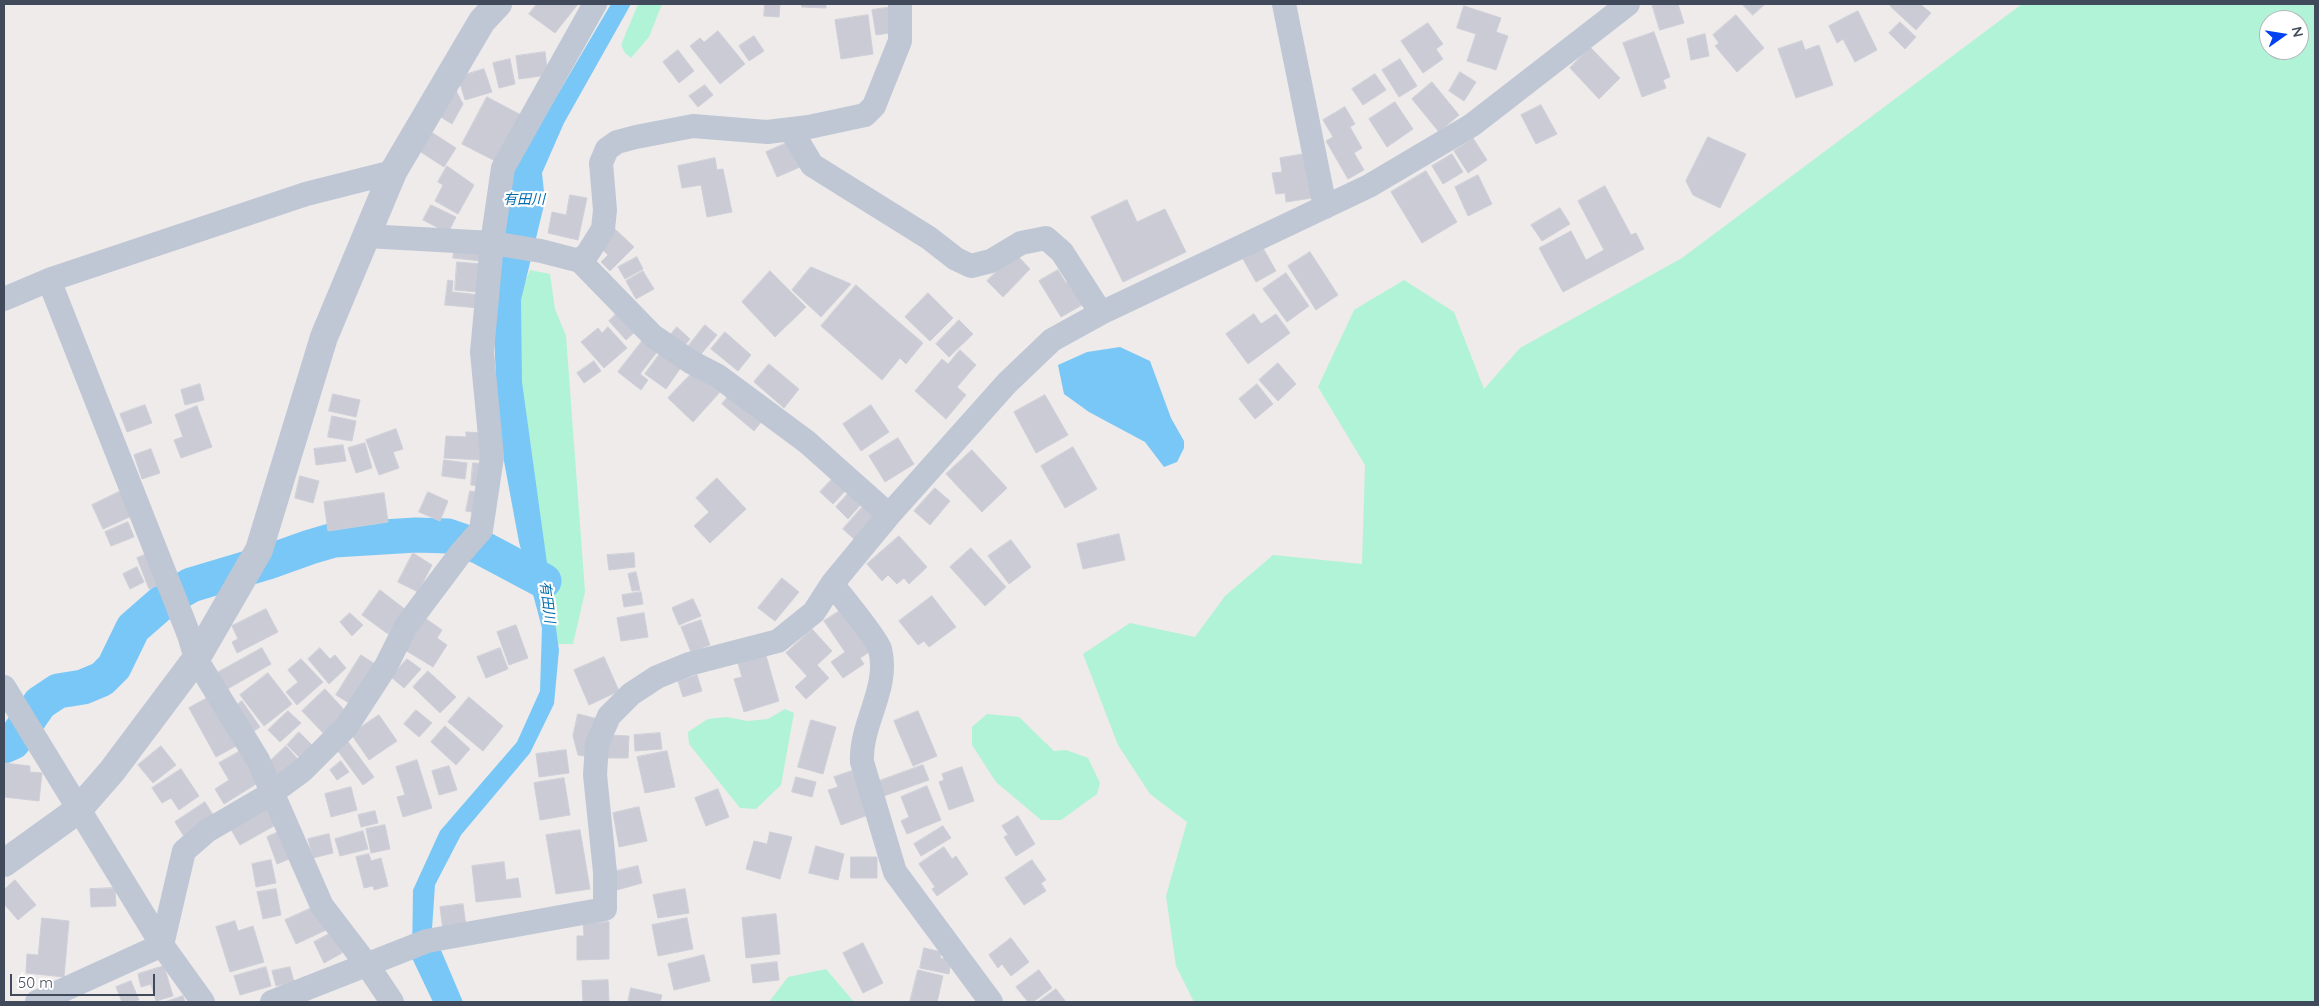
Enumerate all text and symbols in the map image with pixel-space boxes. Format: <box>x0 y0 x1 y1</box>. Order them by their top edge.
north arrow <box>2259 10 2309 60</box>
text: N <box>2288 25 2308 39</box>
water label: 有田川 <box>503 192 545 208</box>
water label: 有田川 <box>536 580 558 624</box>
scale bar <box>12 964 158 996</box>
text: 50 m <box>18 973 53 992</box>

